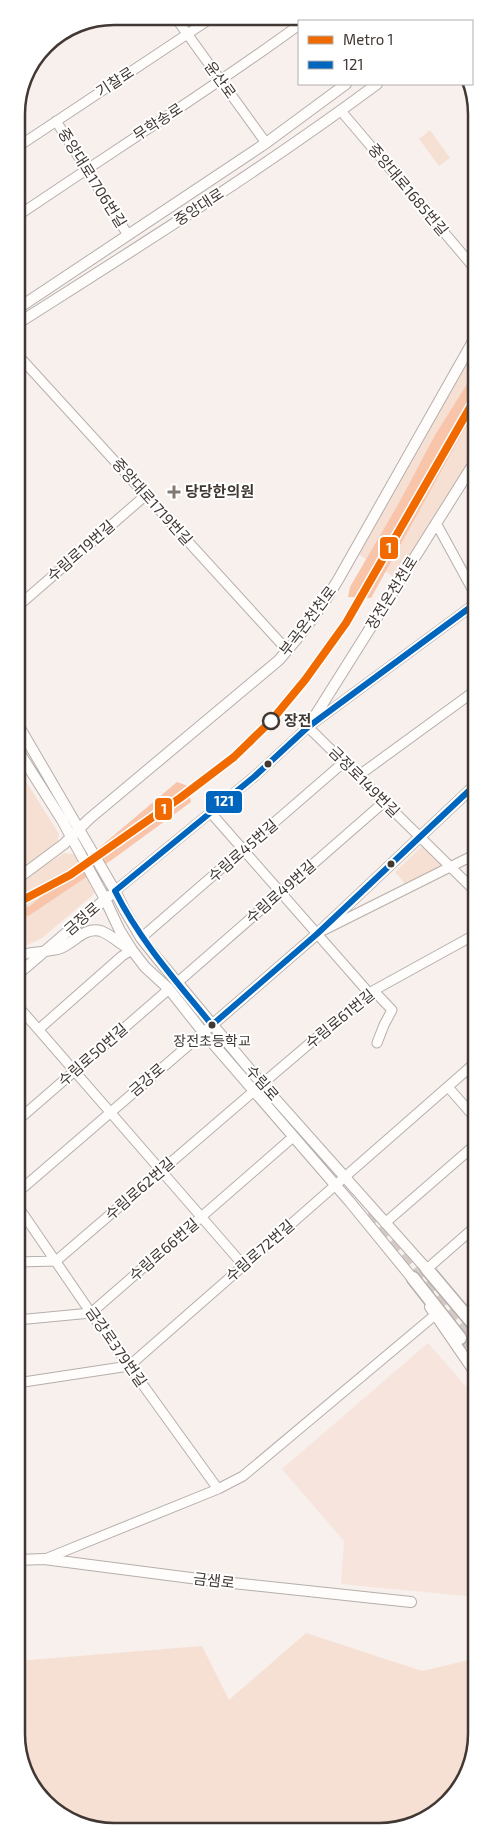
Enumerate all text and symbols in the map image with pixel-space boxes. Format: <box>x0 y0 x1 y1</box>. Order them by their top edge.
legend <box>298 20 473 85</box>
text: Metro 1 <box>343 30 394 48</box>
text: 121 <box>343 55 363 73</box>
street label: 윤산로 <box>201 57 240 101</box>
street label: 기찰로 <box>92 62 137 100</box>
street label: 무학송로 <box>129 99 186 144</box>
street label: 중앙대로1706번길 <box>55 124 131 231</box>
street label: 중앙대로1685번길 <box>365 140 452 239</box>
street label: 중앙대로 <box>170 184 227 229</box>
street label: 중앙대로1719번길 <box>109 454 197 549</box>
place label: 당당한의원 <box>185 482 254 500</box>
marker: 당당한의원 <box>167 485 181 499</box>
street label: 수림로19번길 <box>43 516 118 584</box>
line badge: 1 <box>379 536 399 560</box>
text: 1 <box>386 539 392 556</box>
street label: 장전온천천로 <box>362 553 421 632</box>
street label: 부곡온천천로 <box>275 582 339 659</box>
place label: 장전 <box>284 711 312 729</box>
marker: 장전 <box>262 712 280 730</box>
street label: 금정로149번길 <box>326 742 404 820</box>
unlabelled marker <box>263 759 273 769</box>
line badge: 121 <box>205 790 243 814</box>
text: 121 <box>214 792 234 809</box>
line badge: 1 <box>154 797 173 821</box>
text: 1 <box>161 800 167 817</box>
street label: 수림로45번길 <box>204 815 281 885</box>
street label: 수림로49번길 <box>242 856 319 927</box>
unlabelled marker <box>386 859 396 869</box>
street label: 금정로 <box>60 898 103 939</box>
street label: 수림로61번길 <box>301 985 378 1052</box>
street label: 수림로50번길 <box>54 1019 131 1089</box>
marker: 장전초등학교 <box>207 1020 217 1030</box>
place label: 장전초등학교 <box>173 1032 251 1049</box>
street label: 금강로 <box>125 1059 168 1100</box>
street label: 수림로 <box>242 1061 283 1104</box>
street label: 수림로62번길 <box>101 1153 178 1223</box>
street label: 수림로66번길 <box>125 1214 202 1284</box>
street label: 수림로72번길 <box>221 1216 297 1285</box>
street label: 금강로379번길 <box>83 1303 151 1390</box>
street label: 금샘로 <box>192 1569 236 1591</box>

